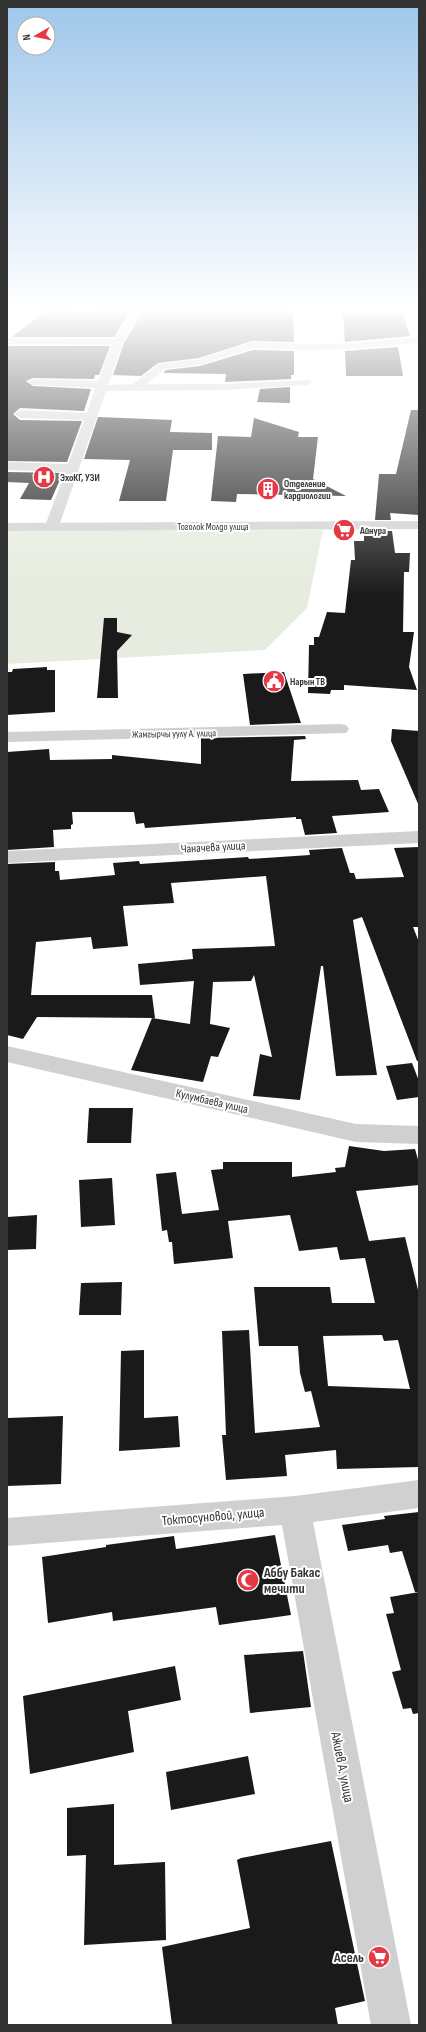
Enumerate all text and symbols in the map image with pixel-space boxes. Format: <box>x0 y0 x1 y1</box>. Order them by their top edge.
north arrow <box>16 16 56 56</box>
text: N <box>20 33 33 41</box>
hospital icon: ЭхоКГ, УЗИ <box>31 464 57 490</box>
place label: ЭхоКГ, УЗИ <box>60 472 100 484</box>
building icon: Отделение кардиологии <box>255 476 281 502</box>
place label: Отделение кардиологии <box>284 478 331 502</box>
supermarket icon: Айнура <box>331 517 357 543</box>
street label: Тоголок Молдо улица <box>177 521 249 533</box>
place label: Айнура <box>359 525 386 537</box>
public building icon: Нарын ТВ <box>261 668 287 694</box>
place label: Нарын ТВ <box>290 676 325 688</box>
street label: Жамгырчы уулу А. улица <box>132 727 216 741</box>
street label: Чаначева улица <box>180 838 246 857</box>
street label: Кулумбаева улица <box>174 1086 250 1117</box>
street label: Токтосуновой, улица <box>161 1504 265 1529</box>
place label: Аббу Бакас мечити <box>263 1564 320 1597</box>
mosque icon: Аббу Бакас мечити <box>235 1567 261 1593</box>
street label: Ажиев А. улица <box>327 1729 358 1804</box>
supermarket icon: Асель <box>366 1944 392 1970</box>
place label: Асель <box>333 1949 364 1966</box>

